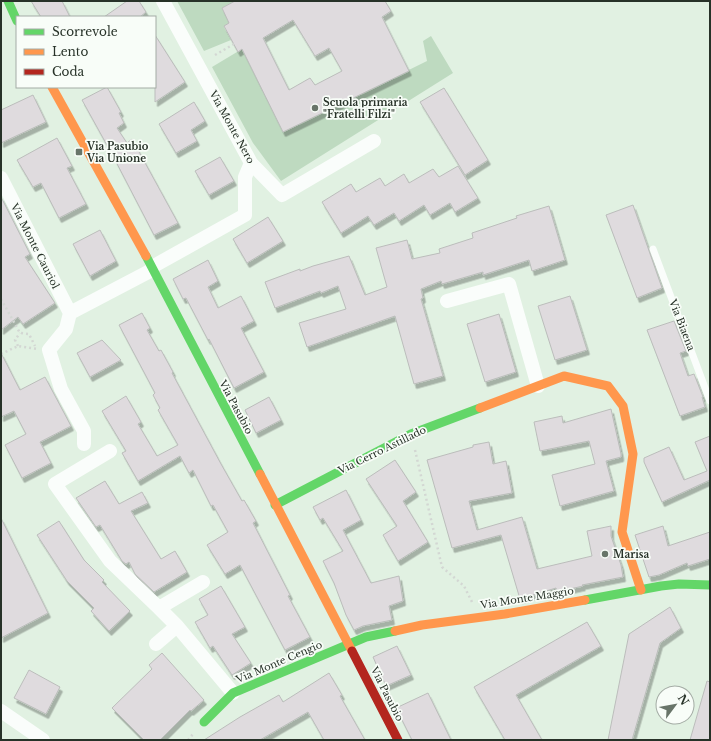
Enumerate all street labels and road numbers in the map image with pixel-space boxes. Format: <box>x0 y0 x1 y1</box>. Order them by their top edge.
street label: Via Monte Nero <box>206 87 258 166</box>
street label: Via Monte Cauriol <box>7 200 62 291</box>
street label: Via Biaena <box>666 296 698 353</box>
street label: Via Pasubio <box>216 377 256 437</box>
street label: Via Cerro Astillado <box>335 423 429 477</box>
street label: Via Monte Maggio <box>478 584 575 612</box>
street label: Via Monte Cengio <box>233 638 325 686</box>
street label: Via Pasubio <box>367 664 407 724</box>

